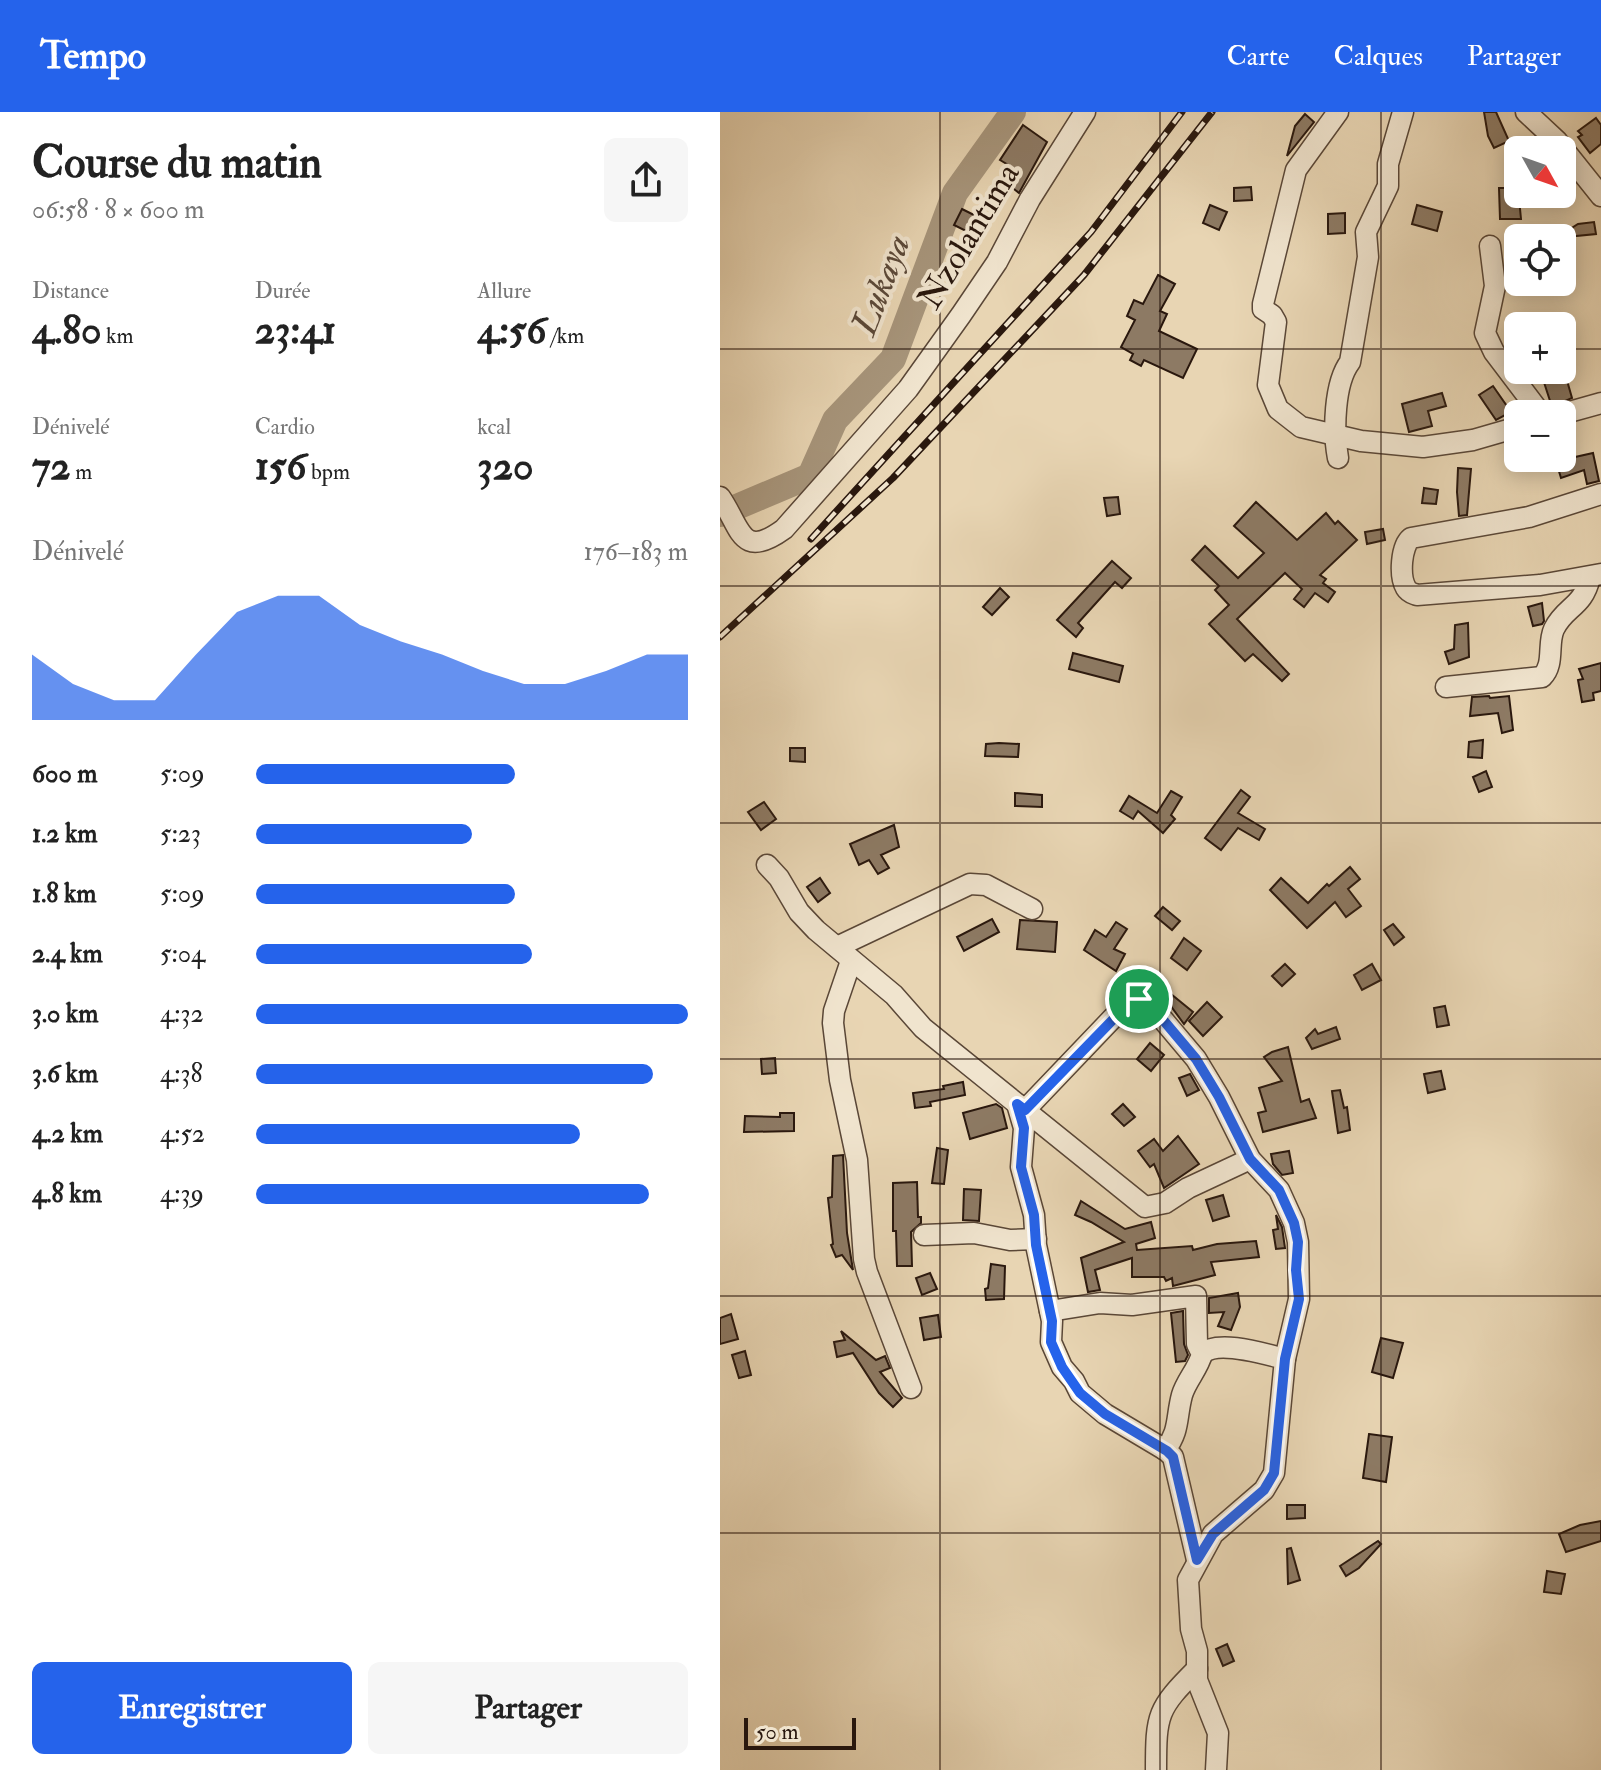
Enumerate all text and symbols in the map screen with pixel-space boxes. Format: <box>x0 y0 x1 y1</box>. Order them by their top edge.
text: Tempo <box>40 32 146 80</box>
text: Carte <box>1226 39 1290 74</box>
text: Calques <box>1334 39 1423 74</box>
text: Partager <box>1467 39 1561 74</box>
text: Course du matin <box>32 136 322 191</box>
north arrow <box>1504 136 1576 208</box>
map controls <box>1504 136 1576 472</box>
button: share <box>604 138 688 222</box>
street label: Nzolantima <box>909 154 1030 317</box>
text: 06:58 · 8 × 600 m <box>32 194 205 226</box>
button: locate <box>1504 224 1576 296</box>
water label: Lukaya <box>841 228 921 343</box>
text: Distance <box>32 277 109 305</box>
text: Durée <box>255 277 310 305</box>
text: Allure <box>477 277 531 305</box>
text: 4.80 <box>32 305 101 356</box>
text: 23:41 <box>255 305 336 356</box>
text: 4:56 <box>477 305 546 356</box>
button: + <box>1504 312 1576 384</box>
text: km <box>101 322 134 350</box>
text: /km <box>546 322 584 350</box>
button: − <box>1504 400 1576 472</box>
text: Dénivelé <box>32 413 109 441</box>
text: Cardio <box>255 413 315 441</box>
text: kcal <box>477 413 511 441</box>
text: 72 <box>32 441 71 492</box>
text: 156 <box>255 441 306 492</box>
text: 320 <box>477 441 533 492</box>
text: m <box>71 458 92 486</box>
text: bpm <box>306 458 350 486</box>
text: Dénivelé <box>32 536 124 568</box>
text: 176–183 m <box>583 536 688 568</box>
text: 600 m <box>32 758 97 790</box>
text: 5:09 <box>160 758 205 790</box>
text: 1.2 km <box>32 818 98 850</box>
text: 5:23 <box>160 818 201 850</box>
text: 1.8 km <box>32 878 97 910</box>
text: 5:09 <box>160 878 205 910</box>
text: 2.4 km <box>32 938 103 970</box>
text: 5:04 <box>160 938 205 970</box>
pin <box>1105 965 1173 1033</box>
icon: arrive <box>1117 977 1161 1021</box>
text: 3.0 km <box>32 998 98 1030</box>
text: 4:32 <box>160 998 204 1030</box>
text: 3.6 km <box>32 1058 98 1090</box>
text: 4:38 <box>160 1058 203 1090</box>
text: 4.2 km <box>32 1118 103 1150</box>
text: 4:52 <box>160 1118 205 1150</box>
text: 4.8 km <box>32 1178 102 1210</box>
text: 4:39 <box>160 1178 204 1210</box>
button: Enregistrer <box>32 1662 352 1754</box>
button: Partager <box>368 1662 688 1754</box>
scale bar <box>744 1714 856 1750</box>
text: 50 m <box>756 1718 798 1746</box>

